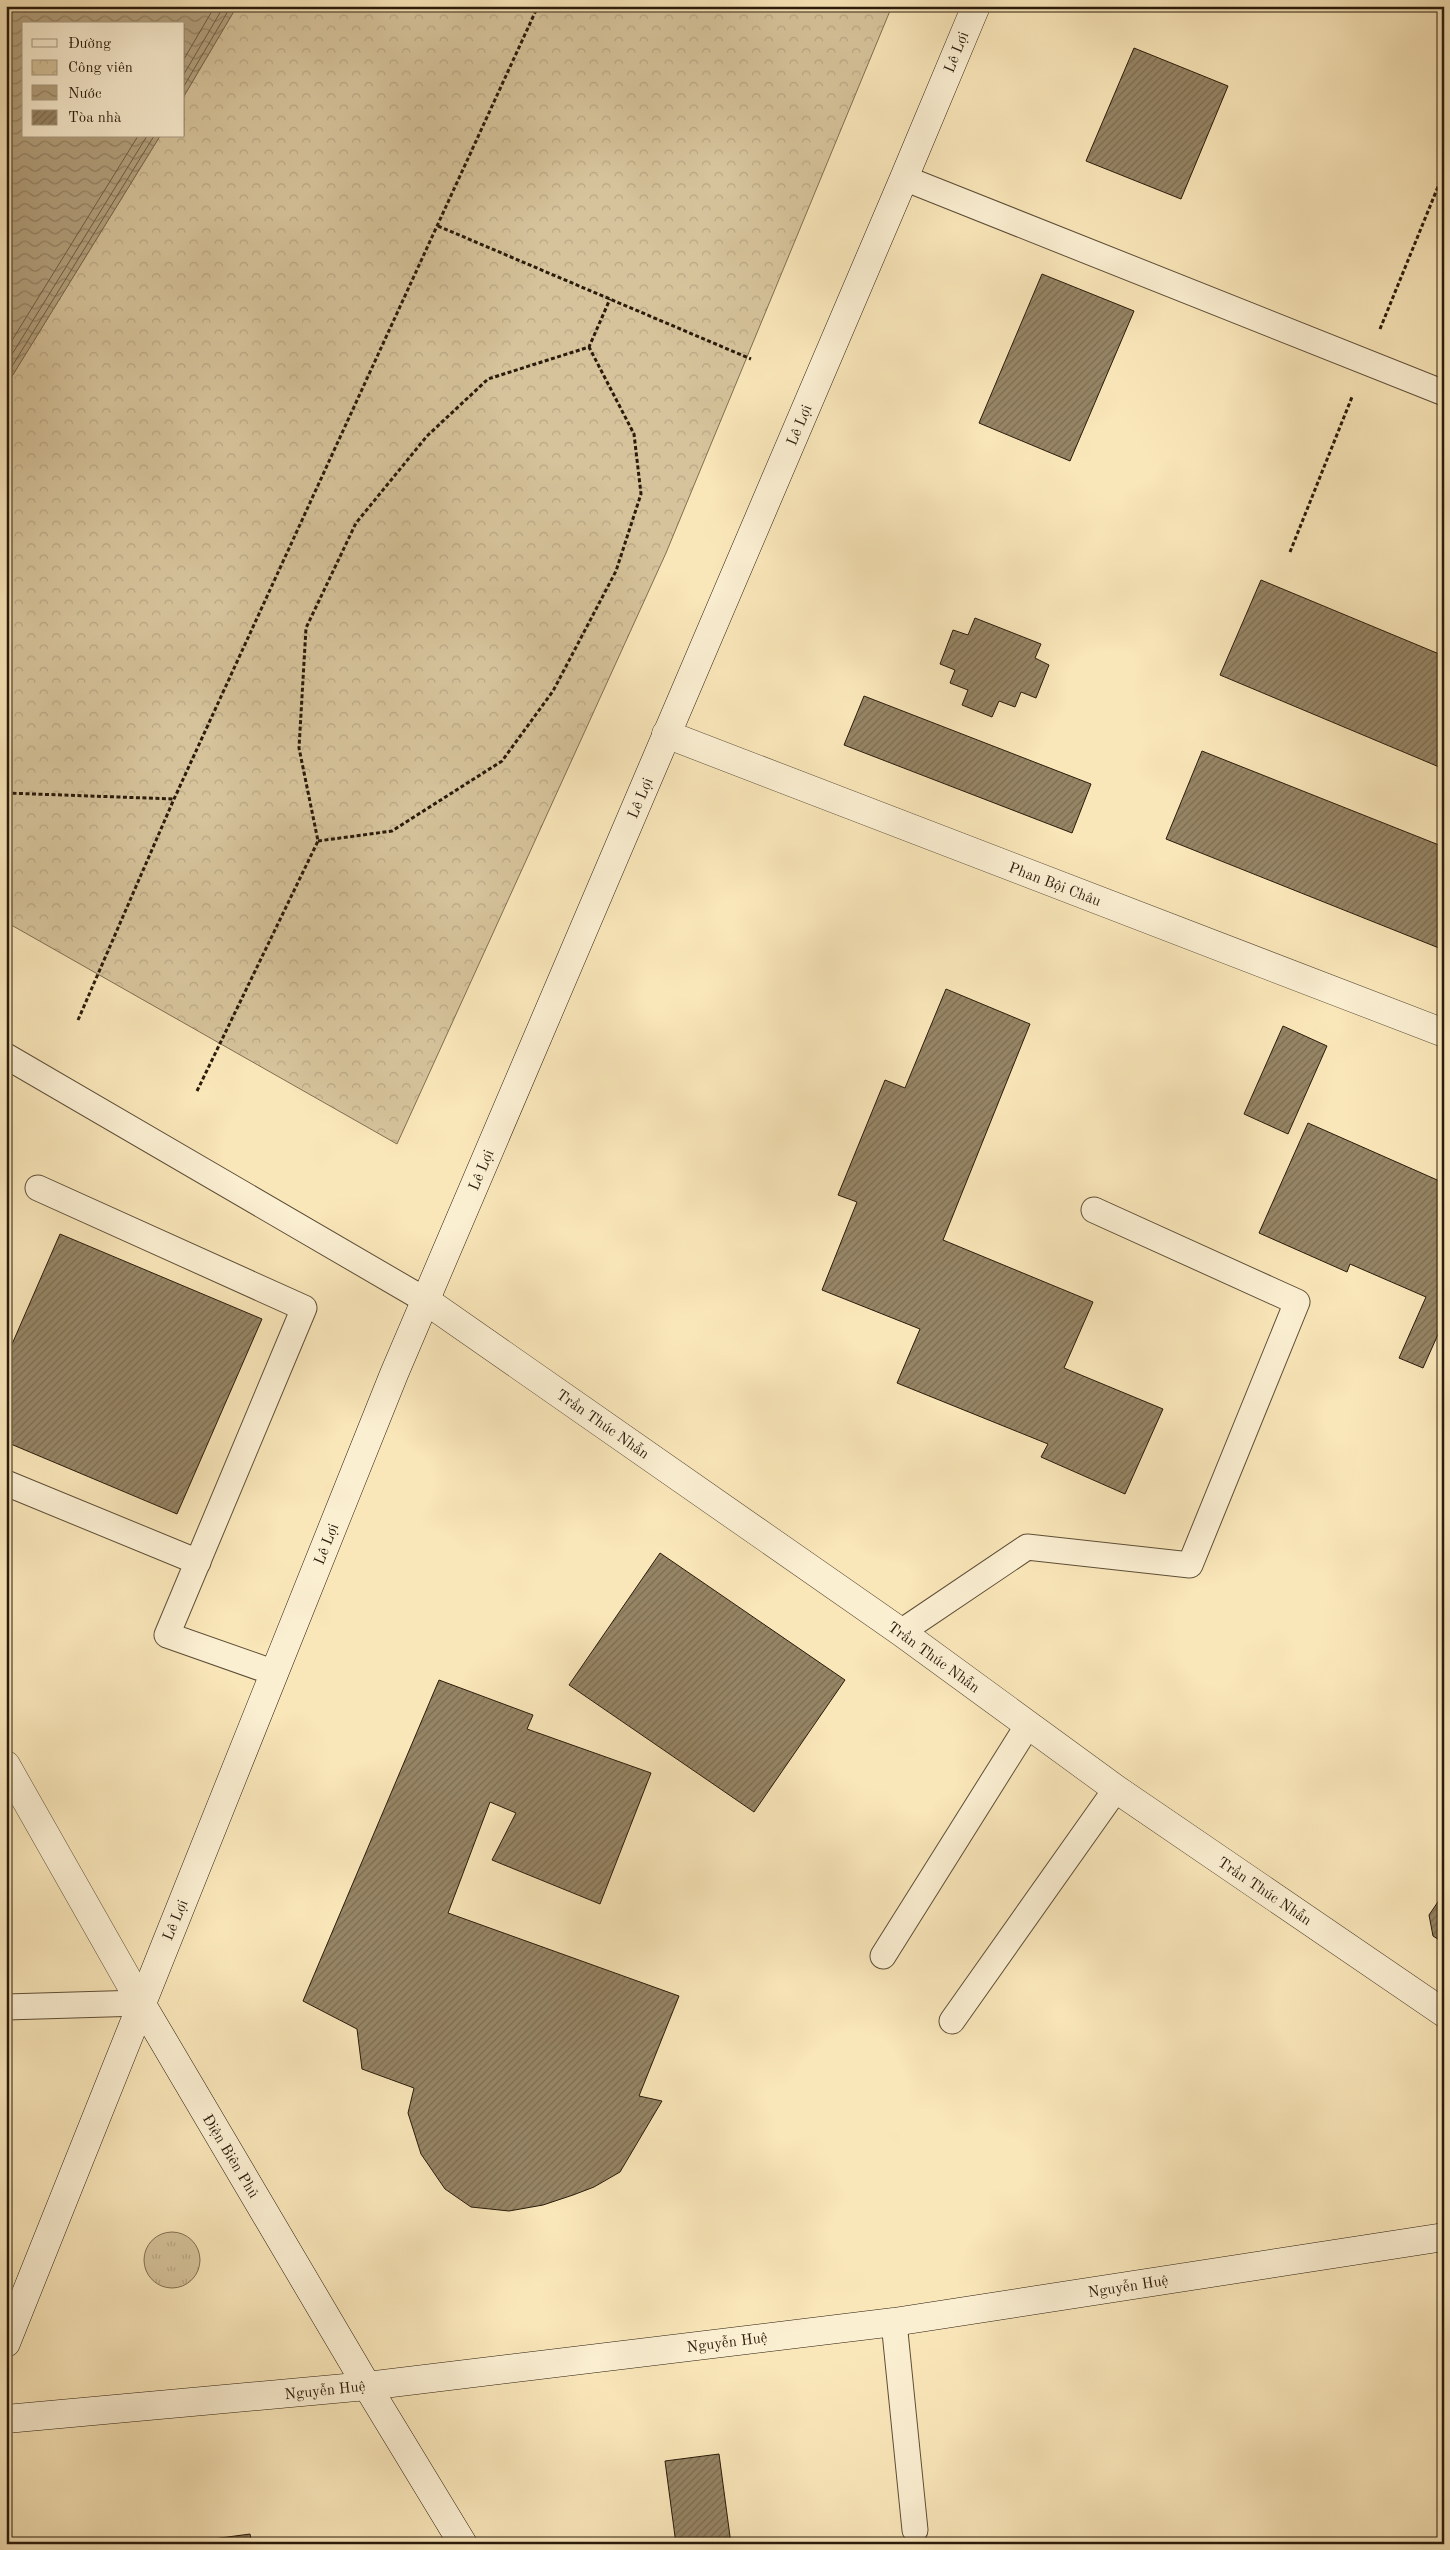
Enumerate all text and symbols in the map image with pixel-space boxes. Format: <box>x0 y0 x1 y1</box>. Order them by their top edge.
legend <box>22 22 185 138</box>
street label: Lê Lợi <box>942 30 972 75</box>
text: Đường <box>68 37 111 52</box>
text: Công viên <box>68 61 133 76</box>
text: Nước <box>68 87 102 102</box>
text: Tòa nhà <box>68 111 122 126</box>
street label: Lê Lợi <box>785 403 816 448</box>
street label: Lê Lợi <box>626 776 657 821</box>
street label: Phan Bội Châu <box>1006 861 1103 910</box>
street label: Lê Lợi <box>467 1148 498 1193</box>
street label: Trần Thúc Nhẫn <box>553 1386 652 1463</box>
street label: Lê Lợi <box>312 1522 342 1567</box>
street label: Trần Thúc Nhẫn <box>884 1618 983 1696</box>
street label: Trần Thúc Nhẫn <box>1215 1854 1315 1929</box>
street label: Lê Lợi <box>161 1898 192 1943</box>
street label: Điện Biên Phủ <box>199 2112 261 2201</box>
street label: Nguyễn Huệ <box>1087 2273 1170 2301</box>
street label: Nguyễn Huệ <box>686 2330 769 2356</box>
street label: Nguyễn Huệ <box>284 2379 366 2403</box>

